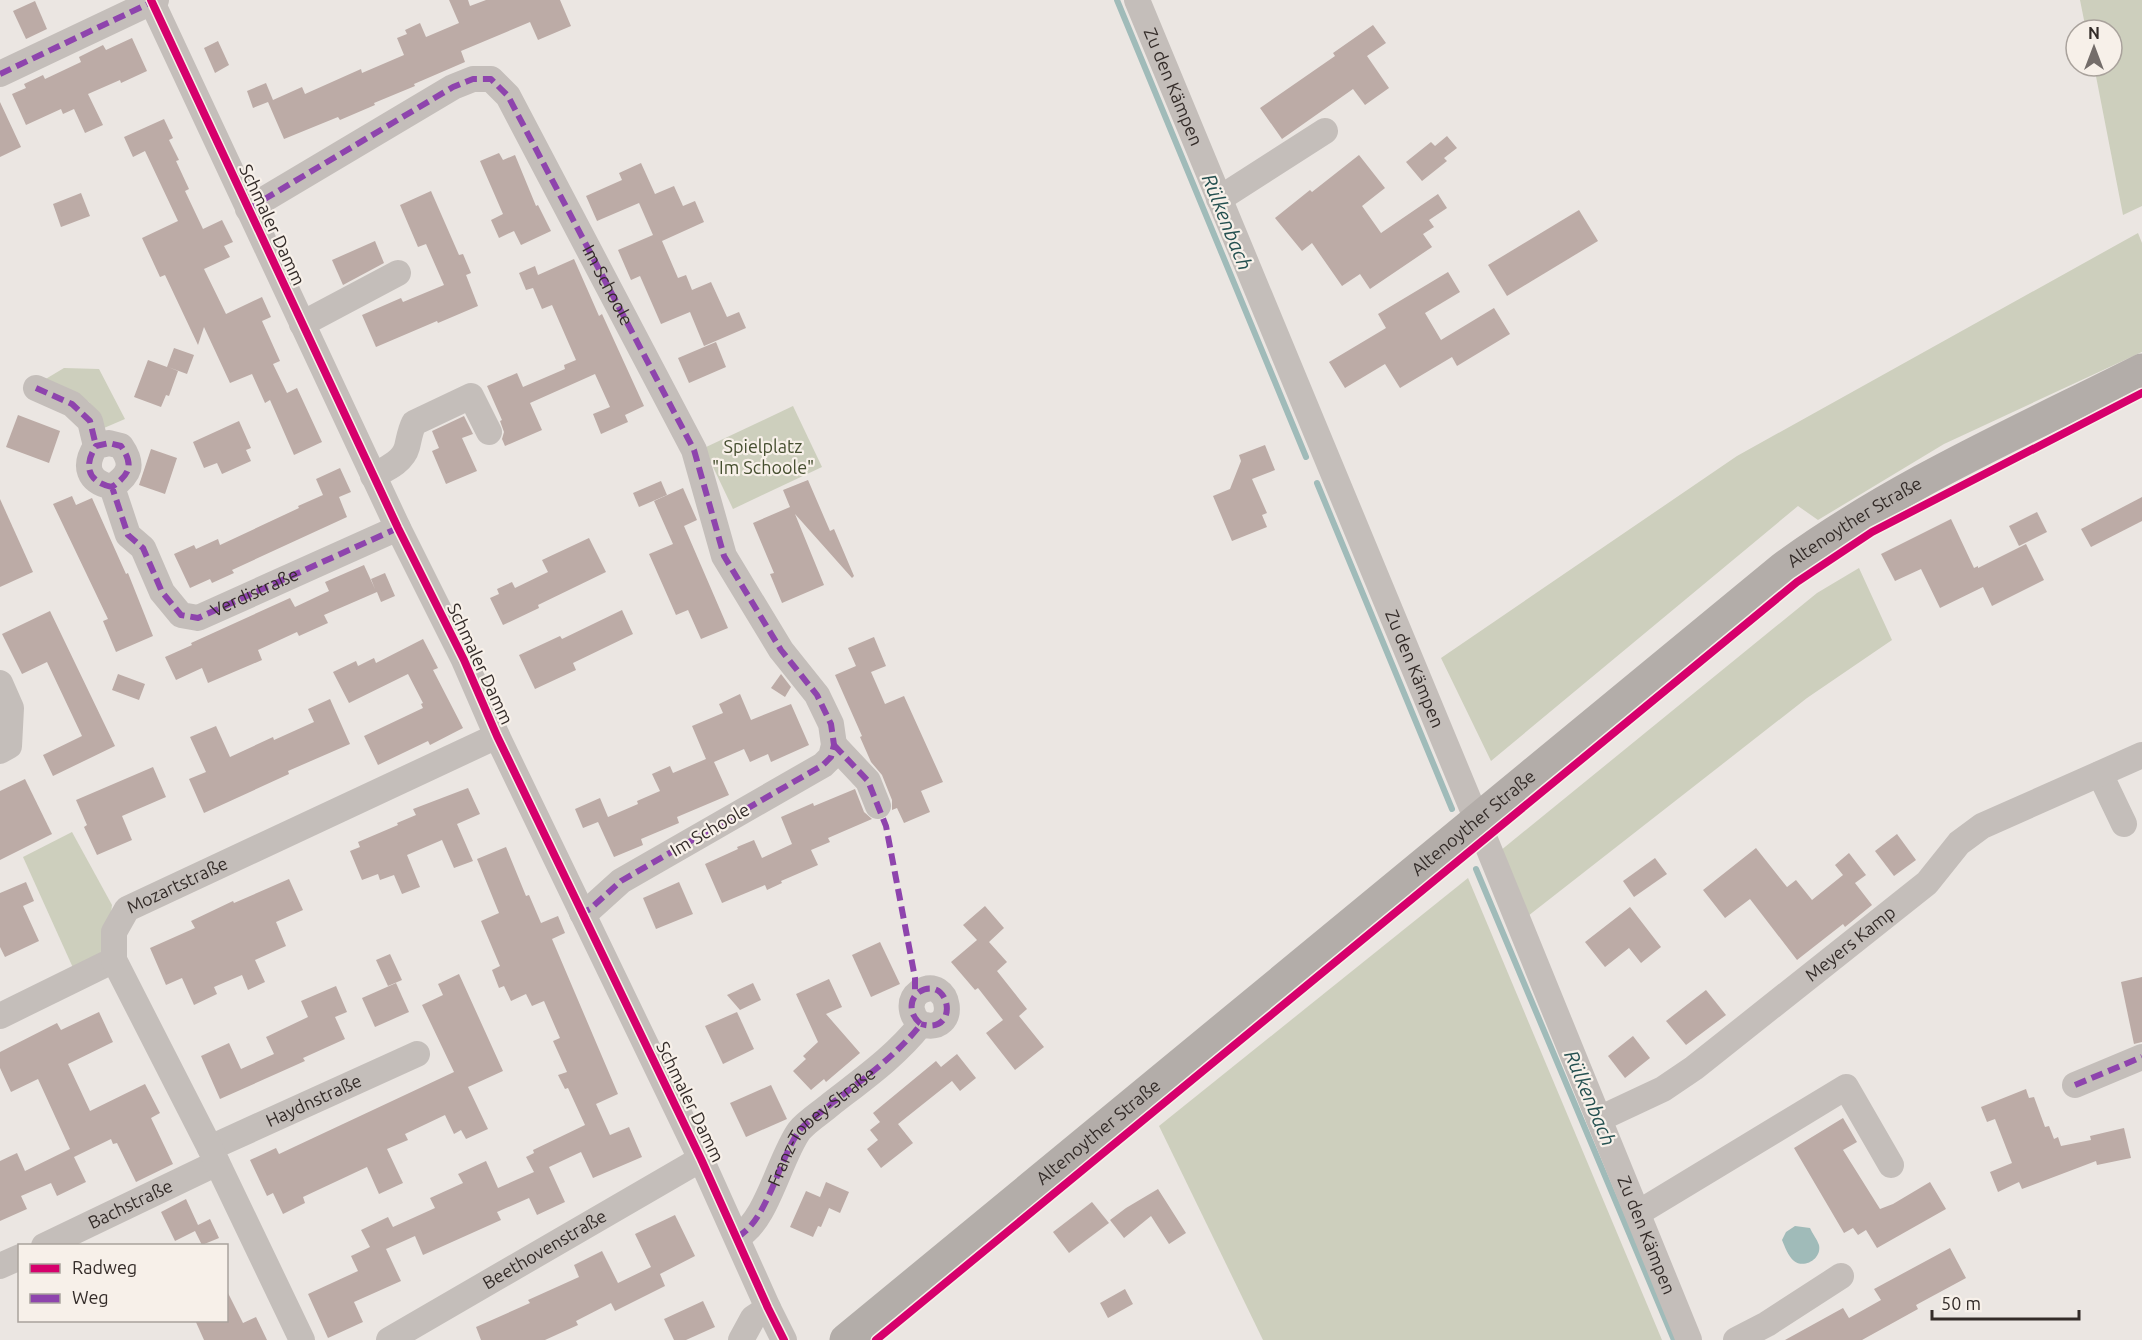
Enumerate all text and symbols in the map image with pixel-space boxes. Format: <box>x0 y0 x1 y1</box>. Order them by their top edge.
north arrow <box>2064 18 2124 78</box>
street label: Zu den Kämpen <box>1141 24 1207 148</box>
text: N <box>2088 24 2100 42</box>
street label: Schmaler Damm <box>236 161 310 288</box>
water label: Rülkenbach <box>1198 170 1257 273</box>
street label: Im Schoole <box>579 241 638 328</box>
park label: Spielplatz "Im Schoole" <box>712 436 814 477</box>
street label: Altenoyther Straße <box>1783 472 1925 571</box>
street label: Verdistraße <box>207 563 301 620</box>
street label: Schmaler Damm <box>444 600 518 727</box>
street label: Zu den Kämpen <box>1382 606 1449 730</box>
street label: Altenoyther Straße <box>1407 765 1539 879</box>
street label: Im Schoole <box>666 798 753 860</box>
street label: Mozartstraße <box>123 852 231 917</box>
street label: Meyers Kamp <box>1801 901 1899 985</box>
street label: Schmaler Damm <box>653 1038 729 1165</box>
water label: Rülkenbach <box>1560 1046 1621 1149</box>
street label: Franz-Tobey-Straße <box>763 1063 879 1189</box>
street label: Haydnstraße <box>262 1070 364 1130</box>
street label: Altenoyther Straße <box>1032 1074 1164 1188</box>
street label: Zu den Kämpen <box>1614 1173 1680 1297</box>
street label: Bachstraße <box>85 1175 176 1232</box>
street label: Beethovenstraße <box>479 1205 610 1293</box>
legend <box>18 1244 228 1322</box>
text: Radweg <box>72 1257 137 1277</box>
scale bar <box>1932 1283 2079 1321</box>
text: Weg <box>72 1287 109 1307</box>
text: 50 m <box>1941 1293 1981 1313</box>

